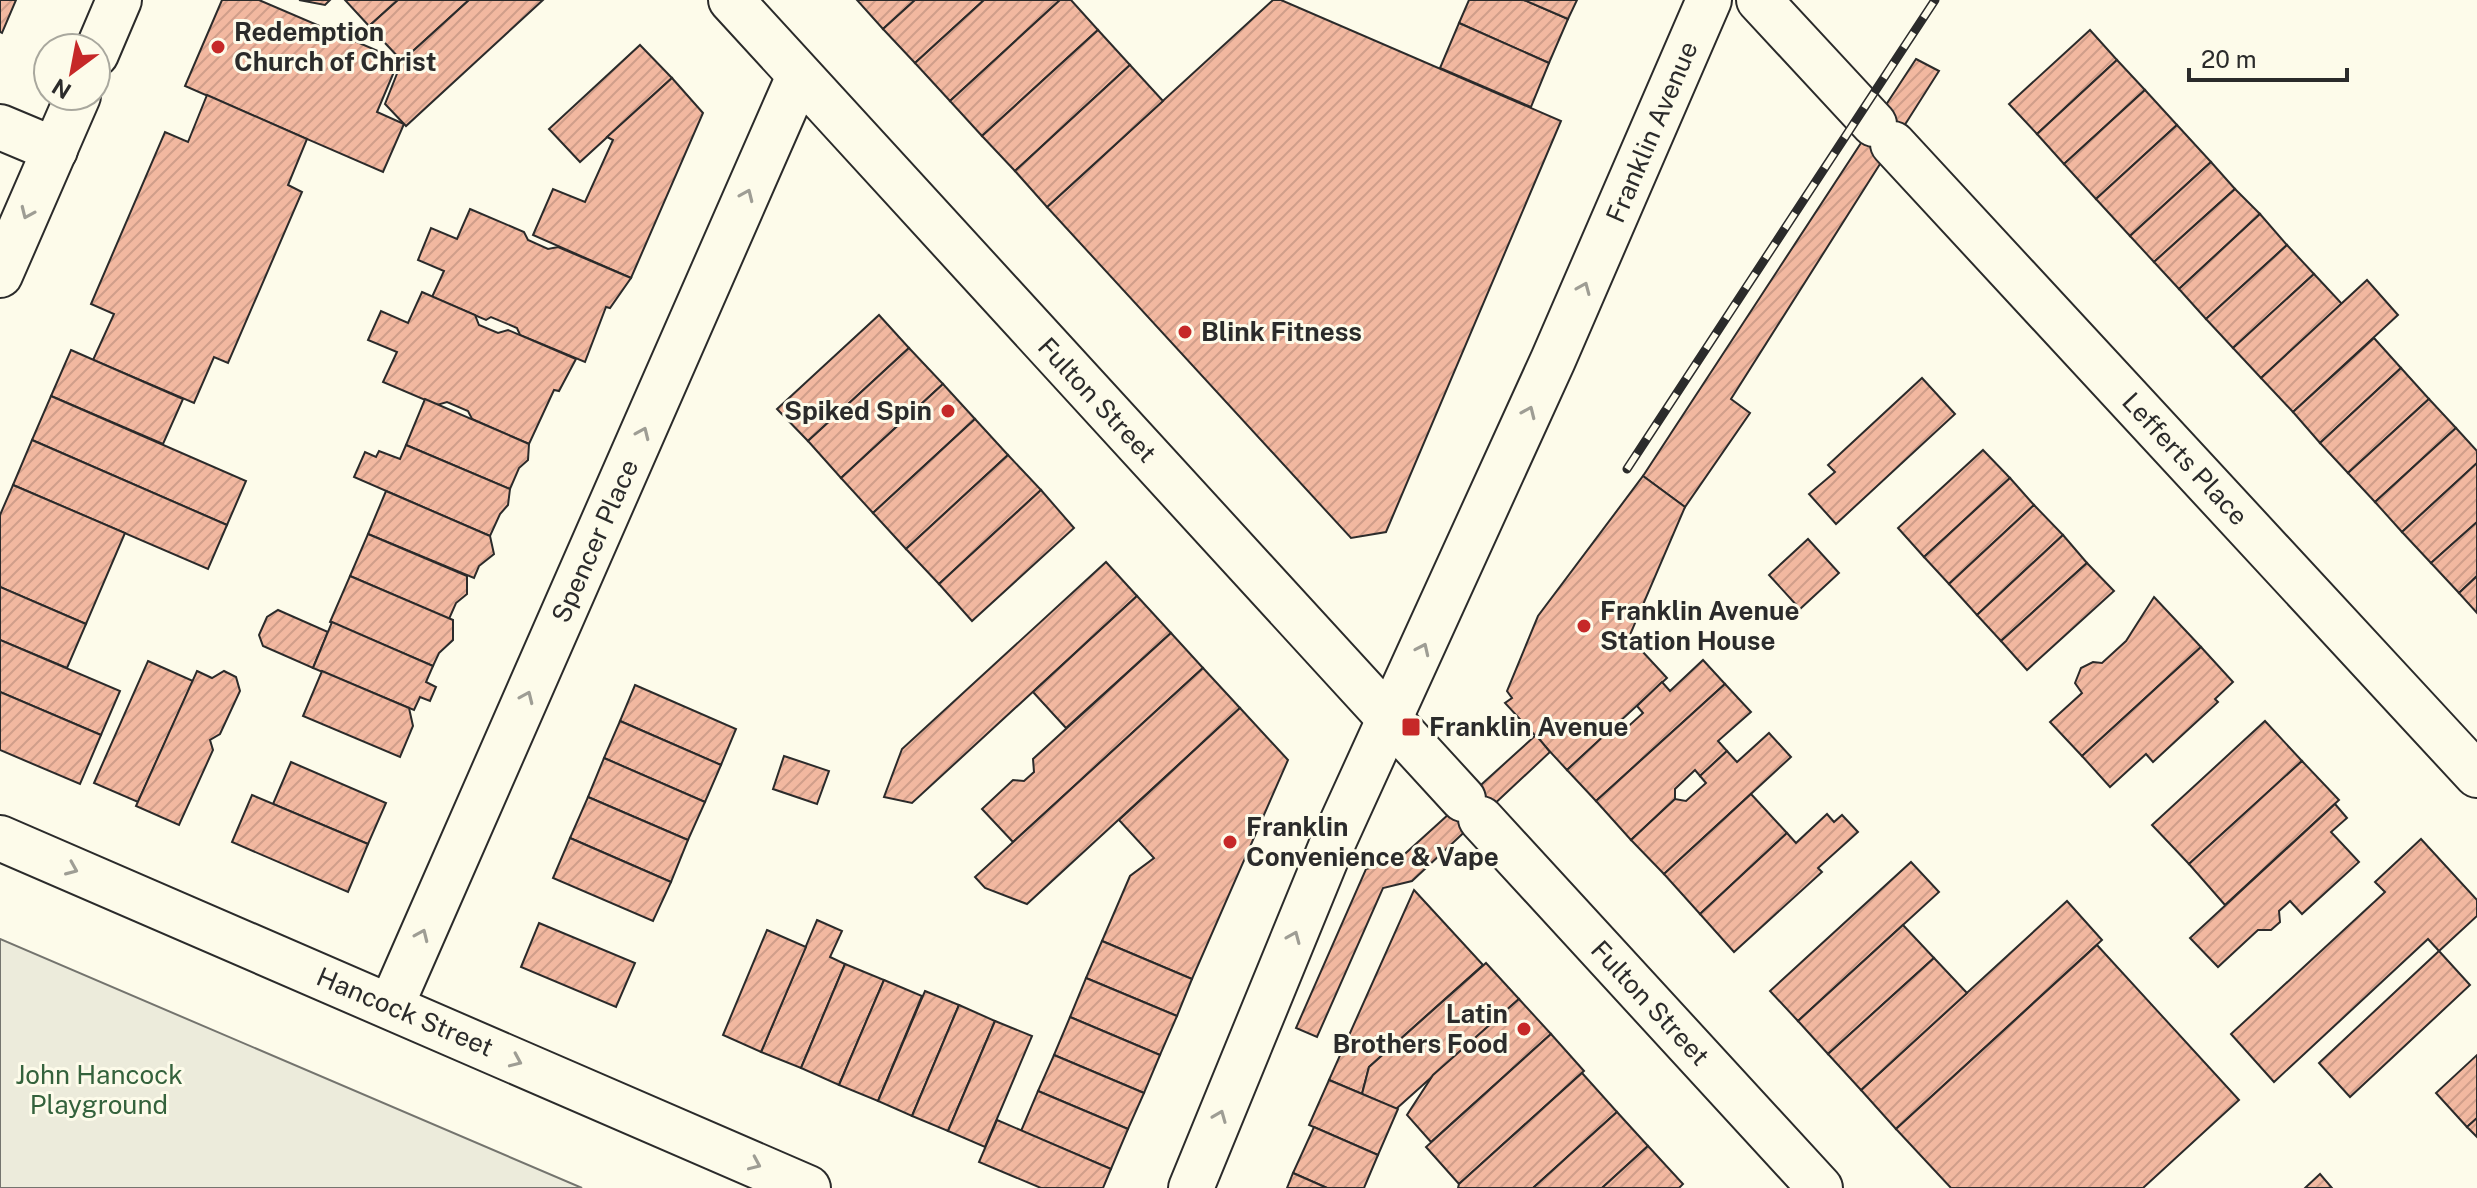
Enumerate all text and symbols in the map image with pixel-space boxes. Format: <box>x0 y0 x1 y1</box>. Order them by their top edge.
place label: Redemption Church of Christ <box>234 16 437 77</box>
north arrow <box>32 32 112 112</box>
scale bar <box>2189 32 2347 82</box>
street label: Franklin Avenue <box>1599 36 1704 227</box>
marker: Redemption Church of Christ <box>209 38 227 56</box>
text: 20 m <box>2201 45 2257 73</box>
text: N <box>47 73 76 105</box>
one-way arrow <box>738 189 754 203</box>
one-way arrow <box>21 204 37 219</box>
one-way arrow <box>1574 282 1590 297</box>
place label: Blink Fitness <box>1201 316 1362 347</box>
marker: Blink Fitness <box>1176 323 1194 341</box>
street label: Fulton Street <box>1032 331 1163 468</box>
street label: Lefferts Place <box>2116 386 2255 531</box>
place label: Spiked Spin <box>784 395 932 426</box>
marker: Spiked Spin <box>939 402 957 420</box>
one-way arrow <box>1520 406 1536 420</box>
one-way arrow <box>633 427 649 441</box>
street label: Spencer Place <box>545 454 644 627</box>
place label: Franklin Avenue Station House <box>1600 595 1799 656</box>
marker: Franklin Avenue Station House <box>1575 617 1593 635</box>
one-way arrow <box>1413 643 1429 658</box>
one-way arrow <box>517 690 533 705</box>
place label: Franklin Avenue <box>1429 711 1628 742</box>
marker: Franklin Avenue <box>1400 716 1422 738</box>
place label: Franklin Convenience & Vape <box>1246 811 1499 872</box>
marker: Franklin Convenience & Vape <box>1221 833 1239 851</box>
one-way arrow <box>64 860 78 876</box>
one-way arrow <box>413 929 429 943</box>
one-way arrow <box>1284 930 1300 945</box>
street label: Fulton Street <box>1585 934 1716 1071</box>
street label: Hancock Street <box>312 960 498 1063</box>
place label: Latin Brothers Food <box>1333 998 1508 1059</box>
marker: Latin Brothers Food <box>1515 1020 1533 1038</box>
one-way arrow <box>508 1051 522 1067</box>
park label: John Hancock Playground <box>15 1059 183 1120</box>
one-way arrow <box>1211 1110 1227 1124</box>
one-way arrow <box>746 1155 761 1171</box>

